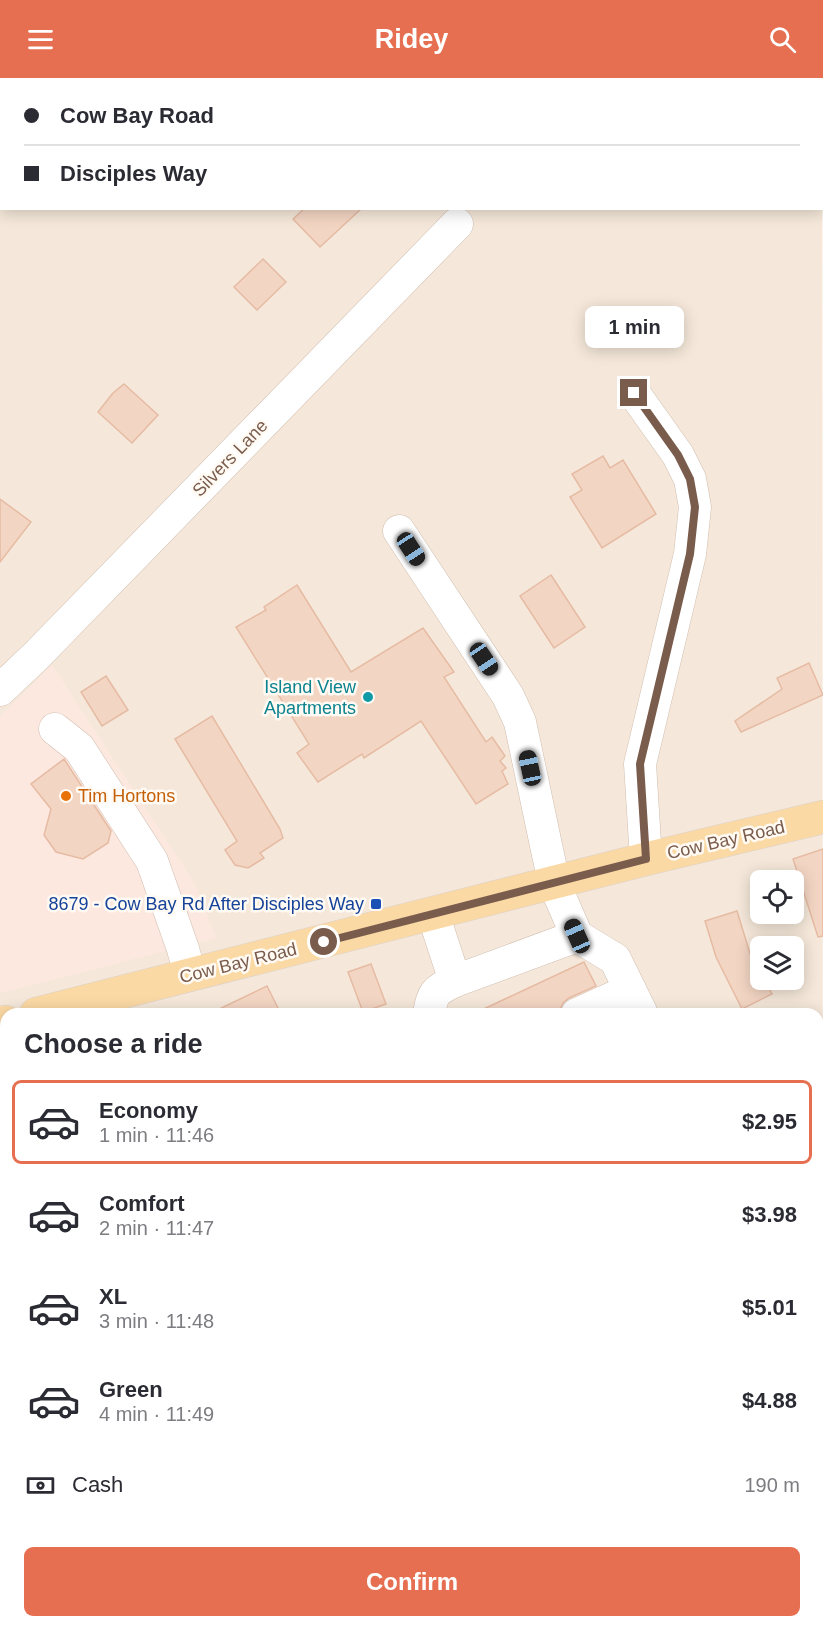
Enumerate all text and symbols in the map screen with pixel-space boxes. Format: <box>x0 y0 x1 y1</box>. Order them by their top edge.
icon: menu <box>24 23 57 56</box>
icon: search <box>766 23 799 56</box>
text: Ridey <box>375 24 448 54</box>
text: Cow Bay Road <box>60 103 214 128</box>
text: Disciples Way <box>60 161 207 186</box>
callout: 1 min <box>584 306 684 348</box>
text: 1 min <box>608 316 661 338</box>
route end <box>620 379 647 406</box>
street label: Silvers Lane <box>188 415 272 501</box>
car <box>394 529 428 569</box>
car <box>466 639 502 679</box>
place label: Island View Apartments <box>264 677 357 718</box>
marker: Island View Apartments <box>361 690 375 704</box>
car <box>517 749 543 787</box>
place label: Tim Hortons <box>78 786 175 806</box>
marker: Tim Hortons <box>59 789 73 803</box>
street label: Cow Bay Road <box>665 817 787 863</box>
map controls <box>750 870 804 990</box>
button: locate <box>750 870 804 924</box>
place label: 8679 - Cow Bay Rd After Disciples Way <box>49 894 364 914</box>
marker: 8679 - Cow Bay Rd After Disciples Way <box>369 897 383 911</box>
car <box>561 916 593 956</box>
route start <box>310 928 337 955</box>
button: layers <box>750 936 804 990</box>
street label: Cow Bay Road <box>177 939 299 987</box>
text: Choose a ride <box>24 1029 203 1059</box>
icon: car <box>27 1095 81 1149</box>
text: Economy <box>99 1098 198 1123</box>
text: $2.95 <box>742 1109 797 1134</box>
text: 1 min · 11:46 <box>99 1124 214 1146</box>
icon: car <box>27 1188 81 1242</box>
text: Comfort <box>99 1191 185 1216</box>
text: $3.98 <box>742 1202 797 1227</box>
text: 2 min · 11:47 <box>99 1217 214 1239</box>
icon: car <box>27 1281 81 1335</box>
text: XL <box>99 1284 127 1309</box>
text: $5.01 <box>742 1295 797 1320</box>
text: 3 min · 11:48 <box>99 1310 214 1332</box>
icon: car <box>27 1374 81 1428</box>
text: Green <box>99 1377 163 1402</box>
text: $4.88 <box>742 1388 797 1413</box>
text: 4 min · 11:49 <box>99 1403 214 1425</box>
icon: cash <box>24 1469 57 1502</box>
text: Cash <box>72 1472 123 1497</box>
text: 190 m <box>744 1474 800 1496</box>
button: Confirm <box>24 1547 800 1616</box>

